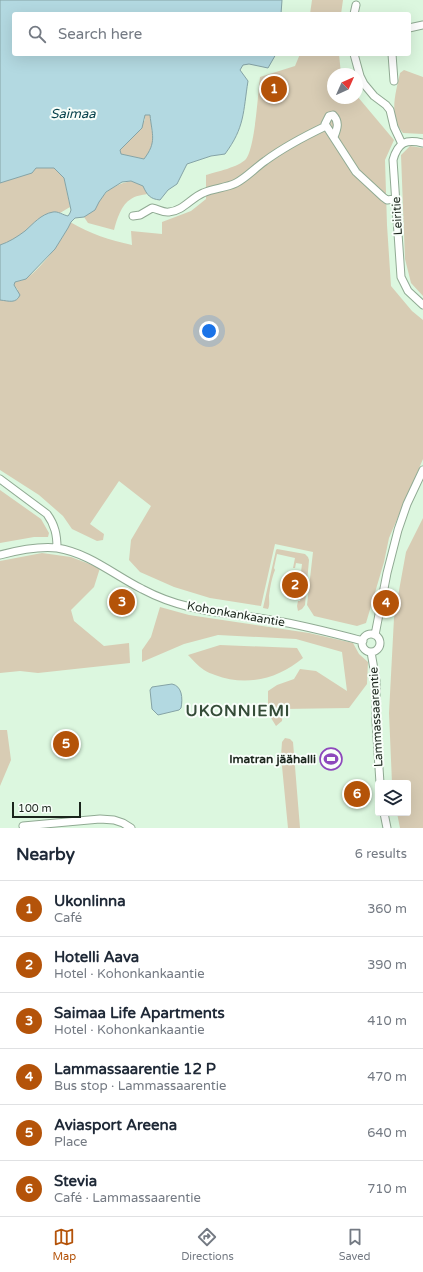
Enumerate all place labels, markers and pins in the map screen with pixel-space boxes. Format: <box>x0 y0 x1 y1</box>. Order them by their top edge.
pin: 1 <box>261 74 287 104</box>
pin: 2 <box>282 570 308 600</box>
pin: 3 <box>109 587 135 617</box>
pin: 4 <box>373 588 399 618</box>
pin: 5 <box>53 729 79 759</box>
sports icon: Imatran jäähalli <box>318 746 344 772</box>
place label: Imatran jäähalli <box>229 752 316 767</box>
pin: 6 <box>344 779 370 809</box>

